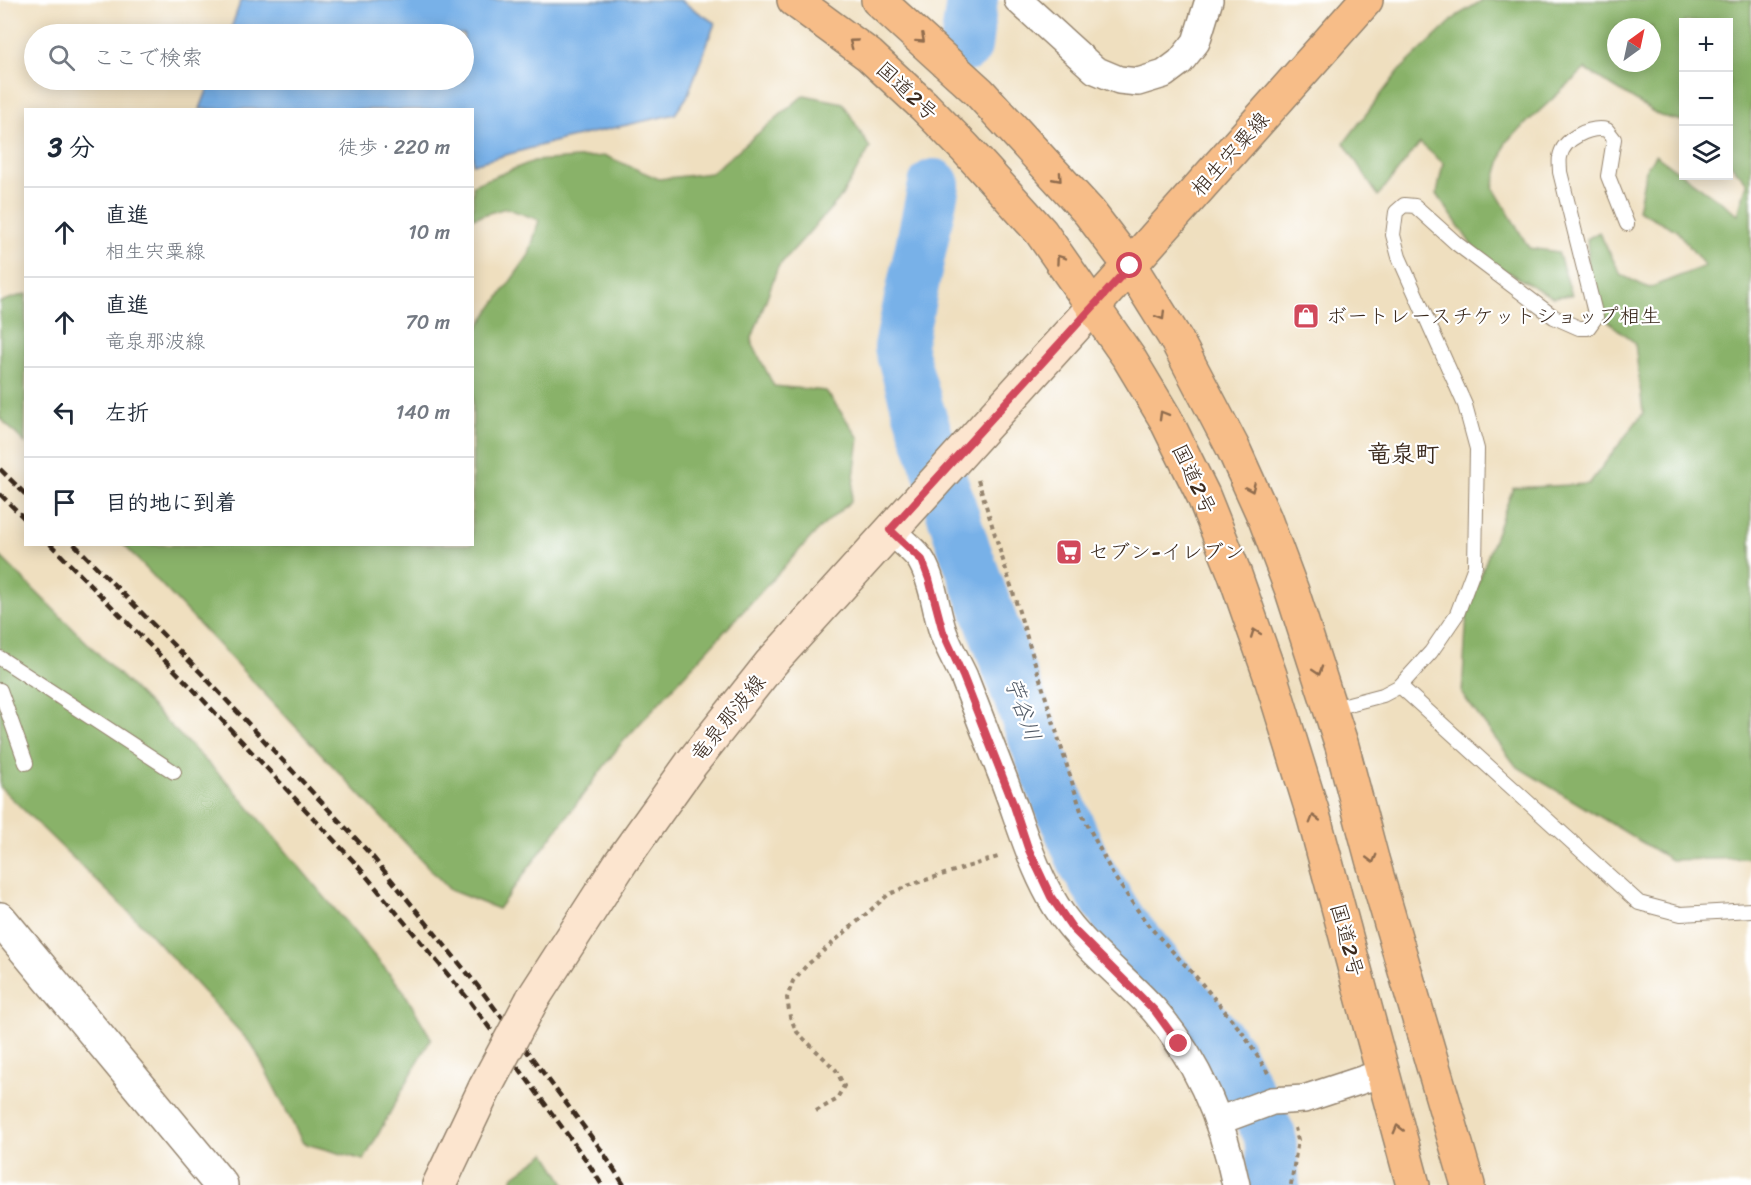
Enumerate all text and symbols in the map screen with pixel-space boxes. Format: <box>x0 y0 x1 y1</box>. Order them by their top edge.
north arrow <box>1607 18 1661 72</box>
map controls <box>1679 18 1733 180</box>
button: + <box>1679 18 1733 72</box>
search box <box>24 24 474 90</box>
one-way arrow <box>914 32 925 43</box>
text: ここで検索 <box>93 38 203 77</box>
one-way arrow <box>848 39 859 50</box>
icon: search <box>45 41 78 74</box>
street label: 国道2号 <box>867 51 947 131</box>
button: − <box>1679 72 1733 126</box>
street label: 相生宍粟線 <box>1181 102 1279 206</box>
text: 3 分 <box>48 124 95 170</box>
button: layers <box>1679 126 1733 180</box>
text: 徒歩 · 220 m <box>338 130 450 165</box>
one-way arrow <box>1051 171 1062 182</box>
text: 直進 <box>105 195 149 234</box>
text: 10 m <box>408 215 450 250</box>
icon: ahead <box>48 216 81 249</box>
text: 相生宍粟線 <box>105 234 205 269</box>
route start <box>1116 252 1142 278</box>
one-way arrow <box>1056 254 1067 265</box>
text: 直進 <box>105 285 149 324</box>
place label: ボートレースチケットショップ相生 <box>1326 297 1661 335</box>
shop icon: ボートレースチケットショップ相生 <box>1291 301 1321 331</box>
text: 70 m <box>405 305 450 340</box>
icon: ahead <box>48 306 81 339</box>
one-way arrow <box>1154 309 1165 320</box>
text: 竜泉那波線 <box>105 324 205 359</box>
text: 左折 <box>105 393 149 432</box>
text: 140 m <box>396 395 450 430</box>
icon: left <box>48 396 81 429</box>
one-way arrow <box>1158 411 1170 421</box>
district label: 竜泉町 <box>1367 433 1439 475</box>
street label: 国道2号 <box>1161 437 1227 521</box>
one-way arrow <box>1244 482 1256 493</box>
text: 目的地に到着 <box>105 483 237 522</box>
icon: arrive <box>48 486 81 519</box>
place label: セブン-イレブン <box>1088 533 1245 571</box>
supermarket icon: セブン-イレブン <box>1054 537 1084 567</box>
one-way arrow <box>1250 628 1263 639</box>
street label: 竜泉那波線 <box>680 665 776 771</box>
one-way arrow <box>1311 665 1323 676</box>
water label: 苧谷川 <box>993 671 1053 747</box>
one-way arrow <box>1309 814 1321 825</box>
one-way arrow <box>1365 853 1377 864</box>
street label: 国道2号 <box>1319 899 1375 981</box>
route end <box>1165 1030 1191 1056</box>
one-way arrow <box>1393 1124 1405 1134</box>

